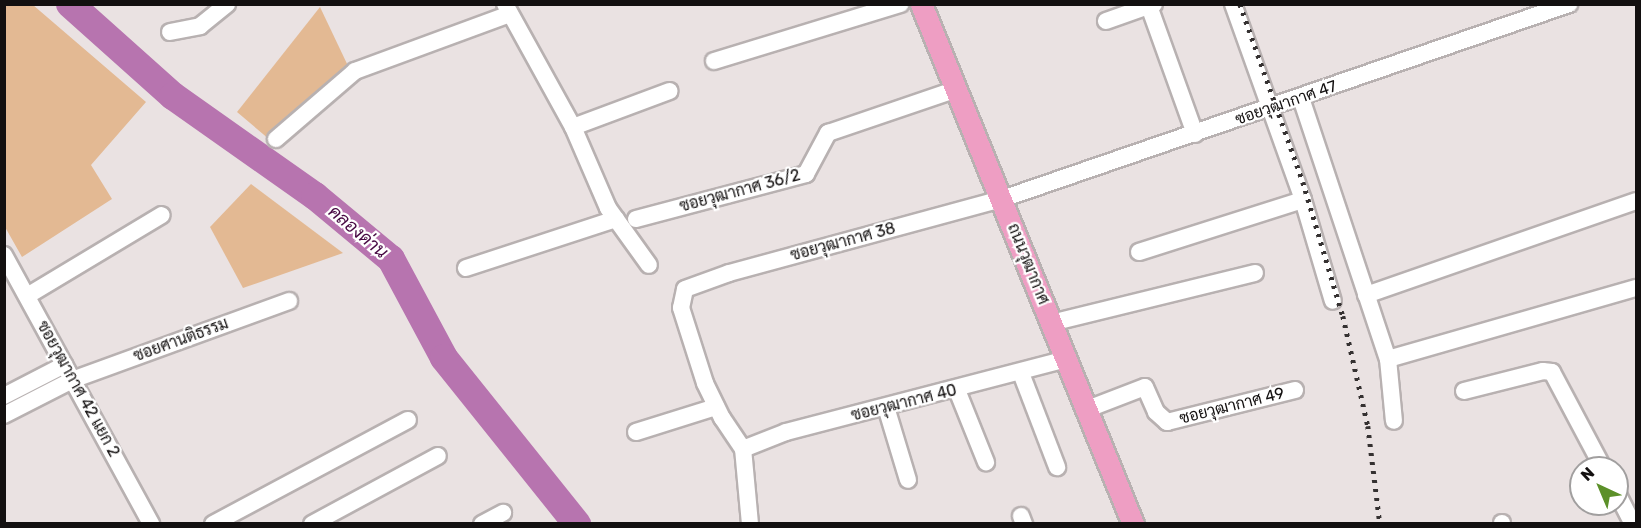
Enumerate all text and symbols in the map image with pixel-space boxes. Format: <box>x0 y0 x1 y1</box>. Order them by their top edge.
street label: ซอยวุฒากาศ 47 <box>1233 77 1339 129</box>
street label: ซอยวุฒากาศ 36/2 <box>678 166 802 216</box>
water label: คลองด่าน <box>324 201 392 263</box>
street label: ซอยวุฒากาศ 38 <box>788 219 898 265</box>
street label: ถนนวุฒากาศ <box>1003 221 1053 307</box>
street label: ซอยศานติธรรม <box>131 314 231 366</box>
street label: ซอยวุฒากาศ 42 แยก 2 <box>33 318 123 460</box>
street label: ซอยวุฒากาศ 40 <box>849 381 959 425</box>
street label: ซอยวุฒากาศ 49 <box>1178 384 1286 428</box>
north arrow <box>1569 456 1629 516</box>
text: N <box>1577 463 1598 485</box>

